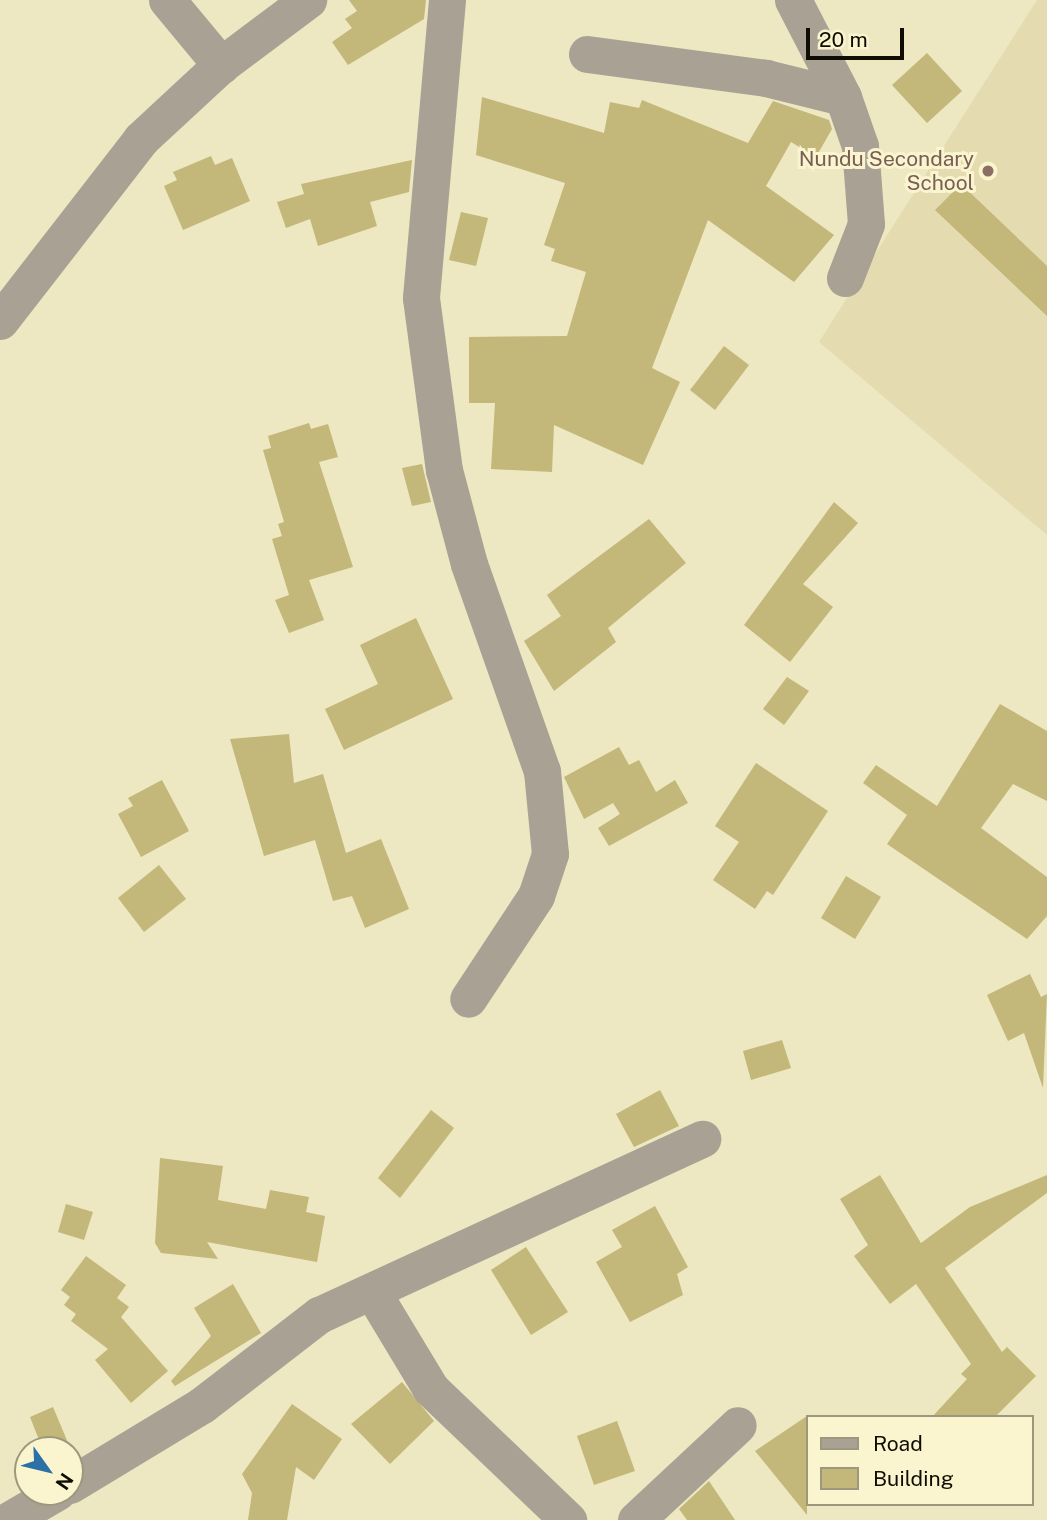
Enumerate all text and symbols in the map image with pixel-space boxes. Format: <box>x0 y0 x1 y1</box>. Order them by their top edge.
scale bar <box>809 14 907 58</box>
text: 20 m <box>819 27 868 52</box>
place label: Nundu Secondary School <box>799 146 974 196</box>
marker: Nundu Secondary School <box>980 163 996 179</box>
legend <box>806 1415 1033 1506</box>
text: Road <box>873 1431 923 1456</box>
north arrow <box>14 1436 84 1506</box>
text: Building <box>873 1466 954 1491</box>
text: N <box>51 1469 78 1494</box>

